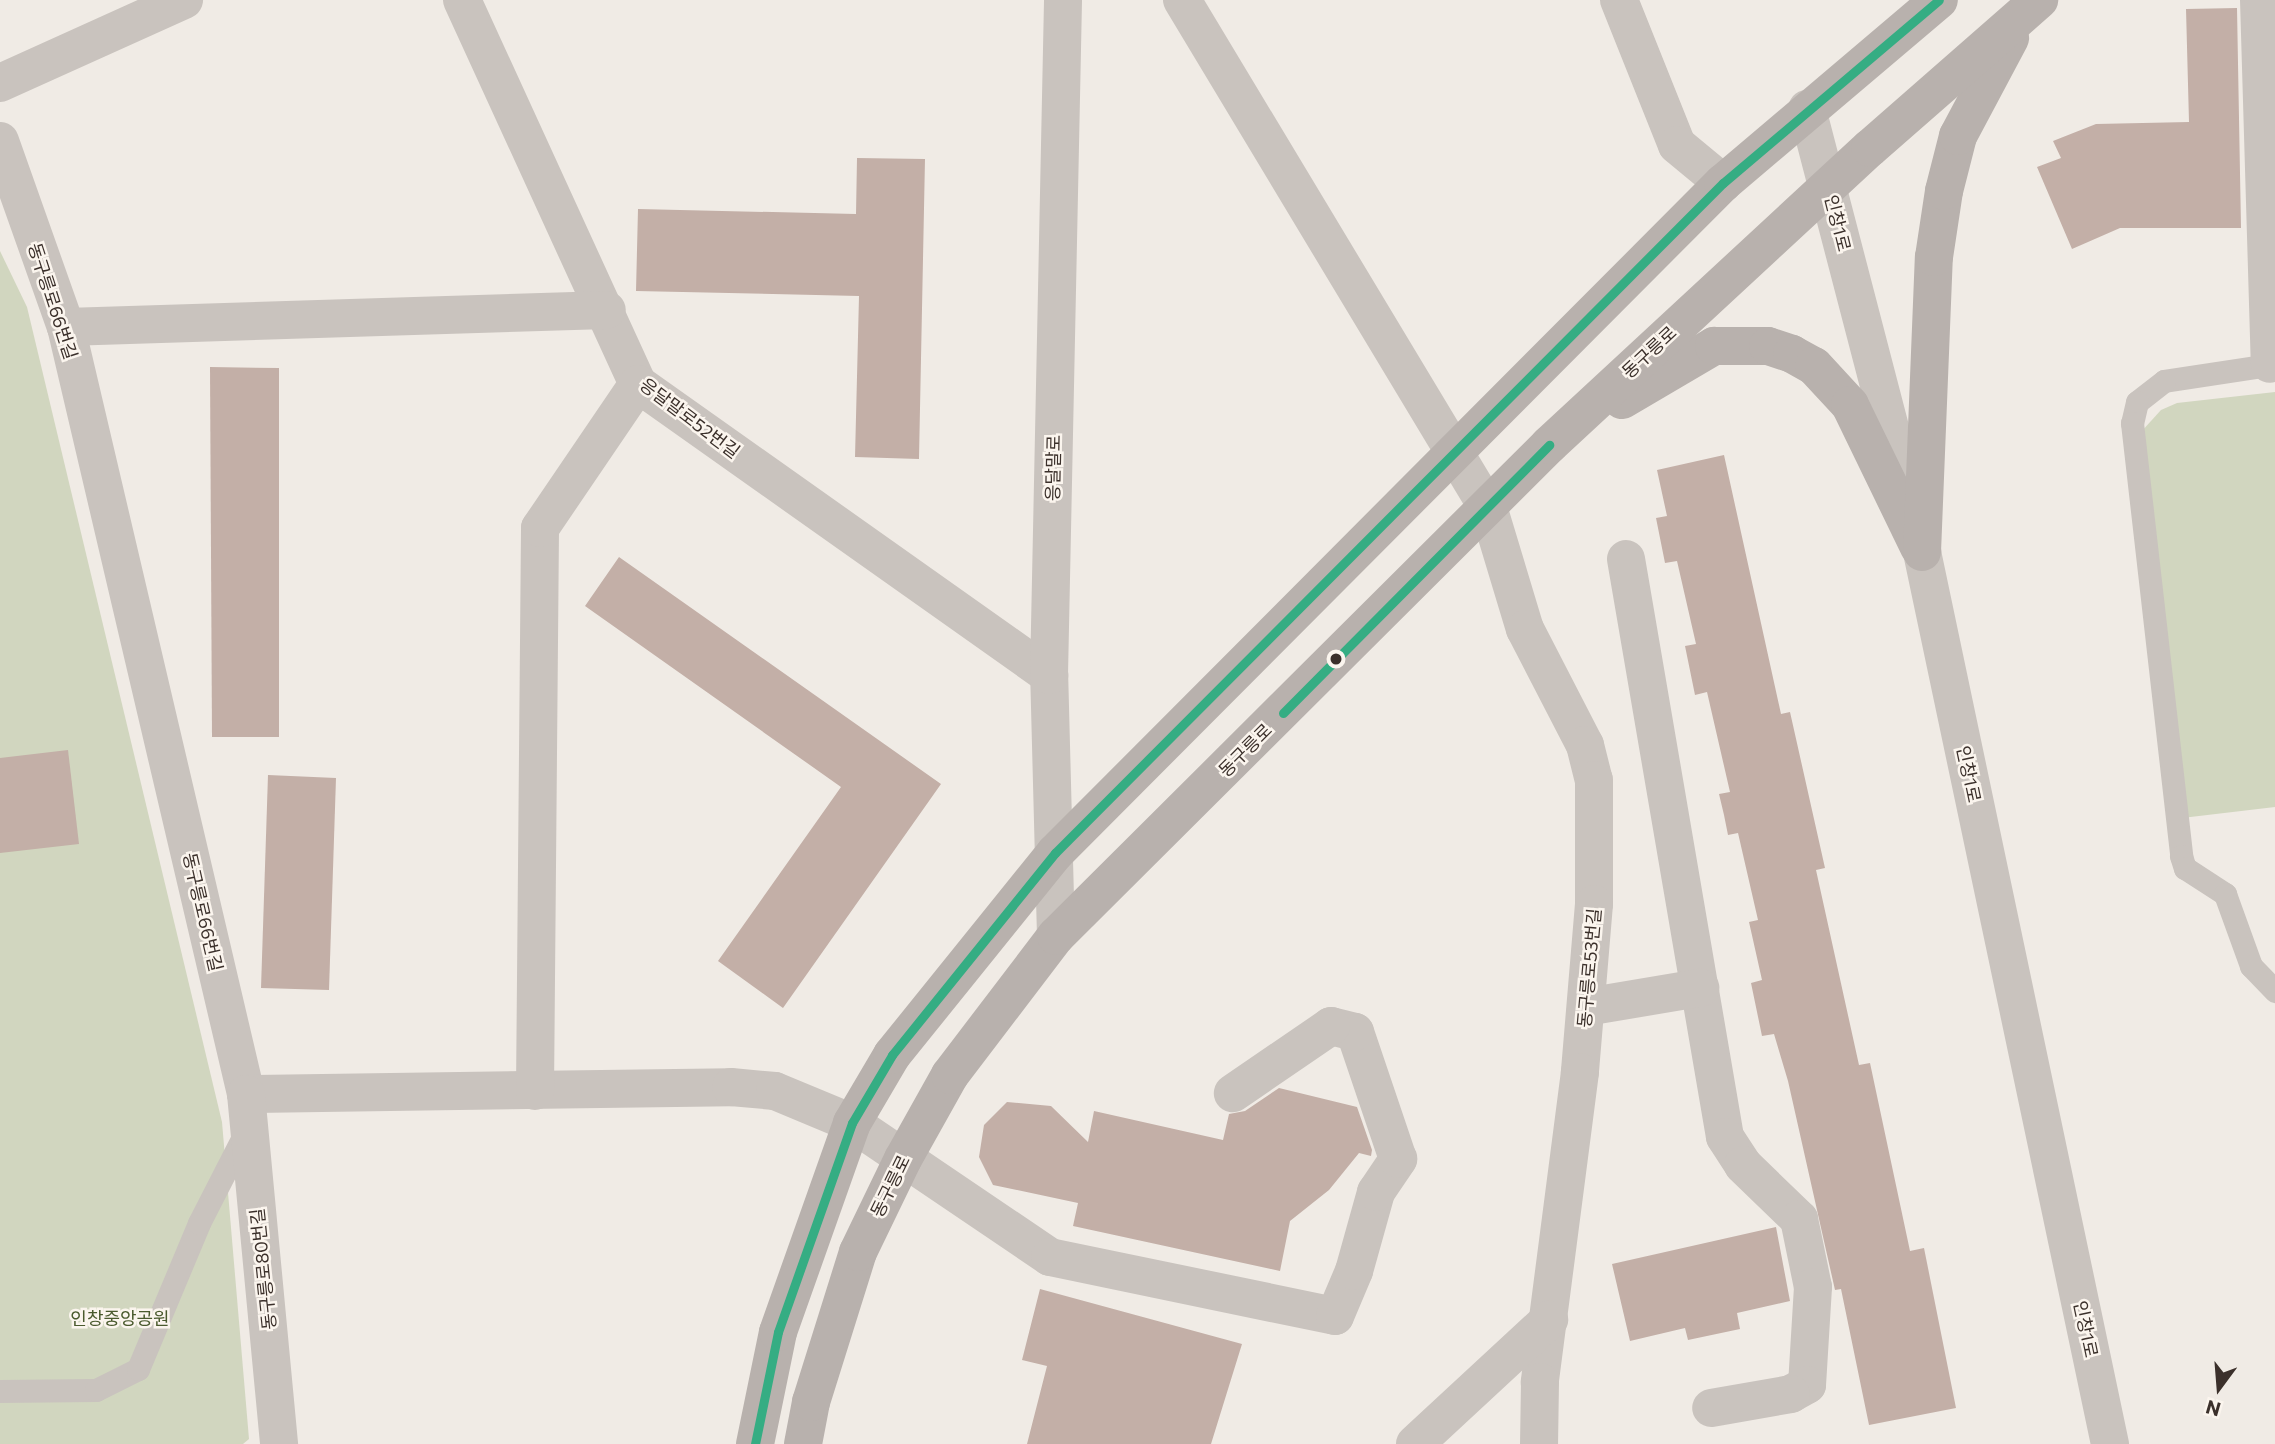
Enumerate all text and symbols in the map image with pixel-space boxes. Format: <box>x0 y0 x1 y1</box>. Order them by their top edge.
street label: 인창1로 <box>1821 193 1855 253</box>
street label: 동구릉로66번길 <box>24 240 82 362</box>
street label: 동구릉로 <box>1617 322 1681 382</box>
street label: 응달말로52번길 <box>636 373 744 463</box>
street label: 응달말로 <box>1042 435 1064 501</box>
unlabelled marker <box>1329 652 1343 666</box>
street label: 동구릉로 <box>1214 719 1276 781</box>
street label: 인창1로 <box>1952 744 1986 804</box>
street label: 동구릉로66번길 <box>179 851 227 973</box>
street label: 동구릉로53번길 <box>1573 907 1605 1029</box>
street label: 동구릉로 <box>866 1151 914 1221</box>
street label: 동구릉로80번길 <box>246 1207 280 1331</box>
street label: 인창1로 <box>2069 1299 2103 1359</box>
park label: 인창중앙공원 <box>70 1307 170 1329</box>
north arrow <box>2184 1353 2254 1423</box>
text: N <box>2203 1396 2223 1422</box>

